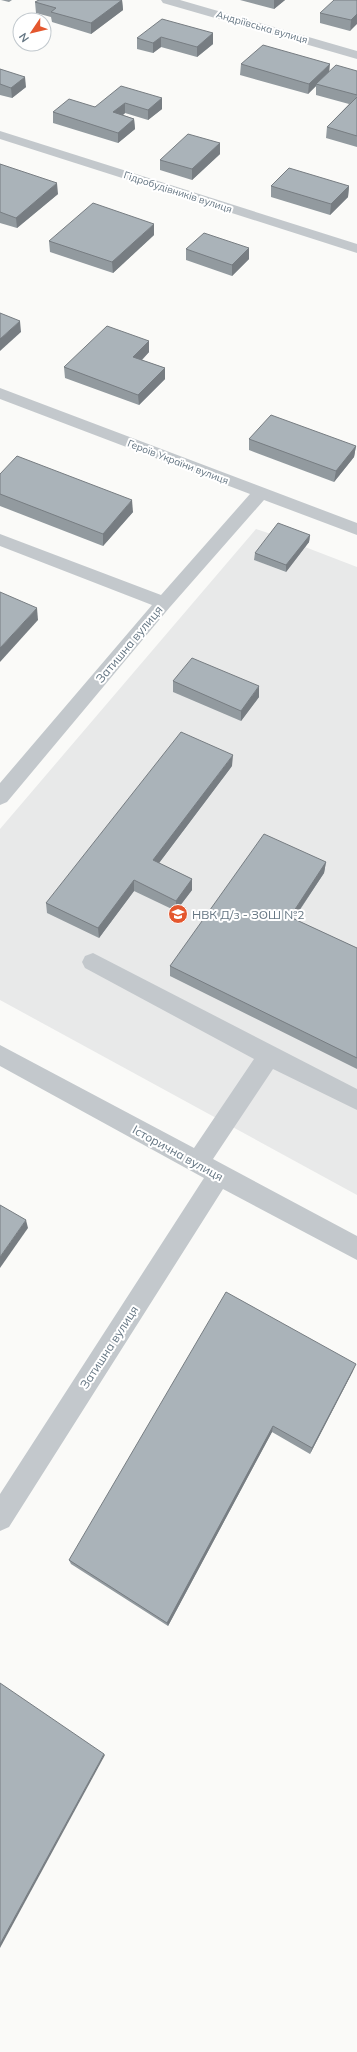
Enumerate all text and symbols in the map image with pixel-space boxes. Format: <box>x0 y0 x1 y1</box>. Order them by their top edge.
street label: Андріївська вулиця <box>215 8 309 46</box>
north arrow <box>12 12 52 52</box>
text: N <box>16 30 32 45</box>
street label: Гідробудівників вулиця <box>122 168 234 216</box>
street label: Героїв України вулиця <box>126 437 230 487</box>
street label: Затишна вулиця <box>92 602 166 686</box>
school or university icon: НВК Д/з - ЗОШ №2 <box>167 903 189 925</box>
place label: НВК Д/з - ЗОШ №2 <box>192 907 304 922</box>
street label: Історична вулиця <box>130 1122 226 1184</box>
street label: Затишна вулиця <box>77 1303 141 1391</box>

